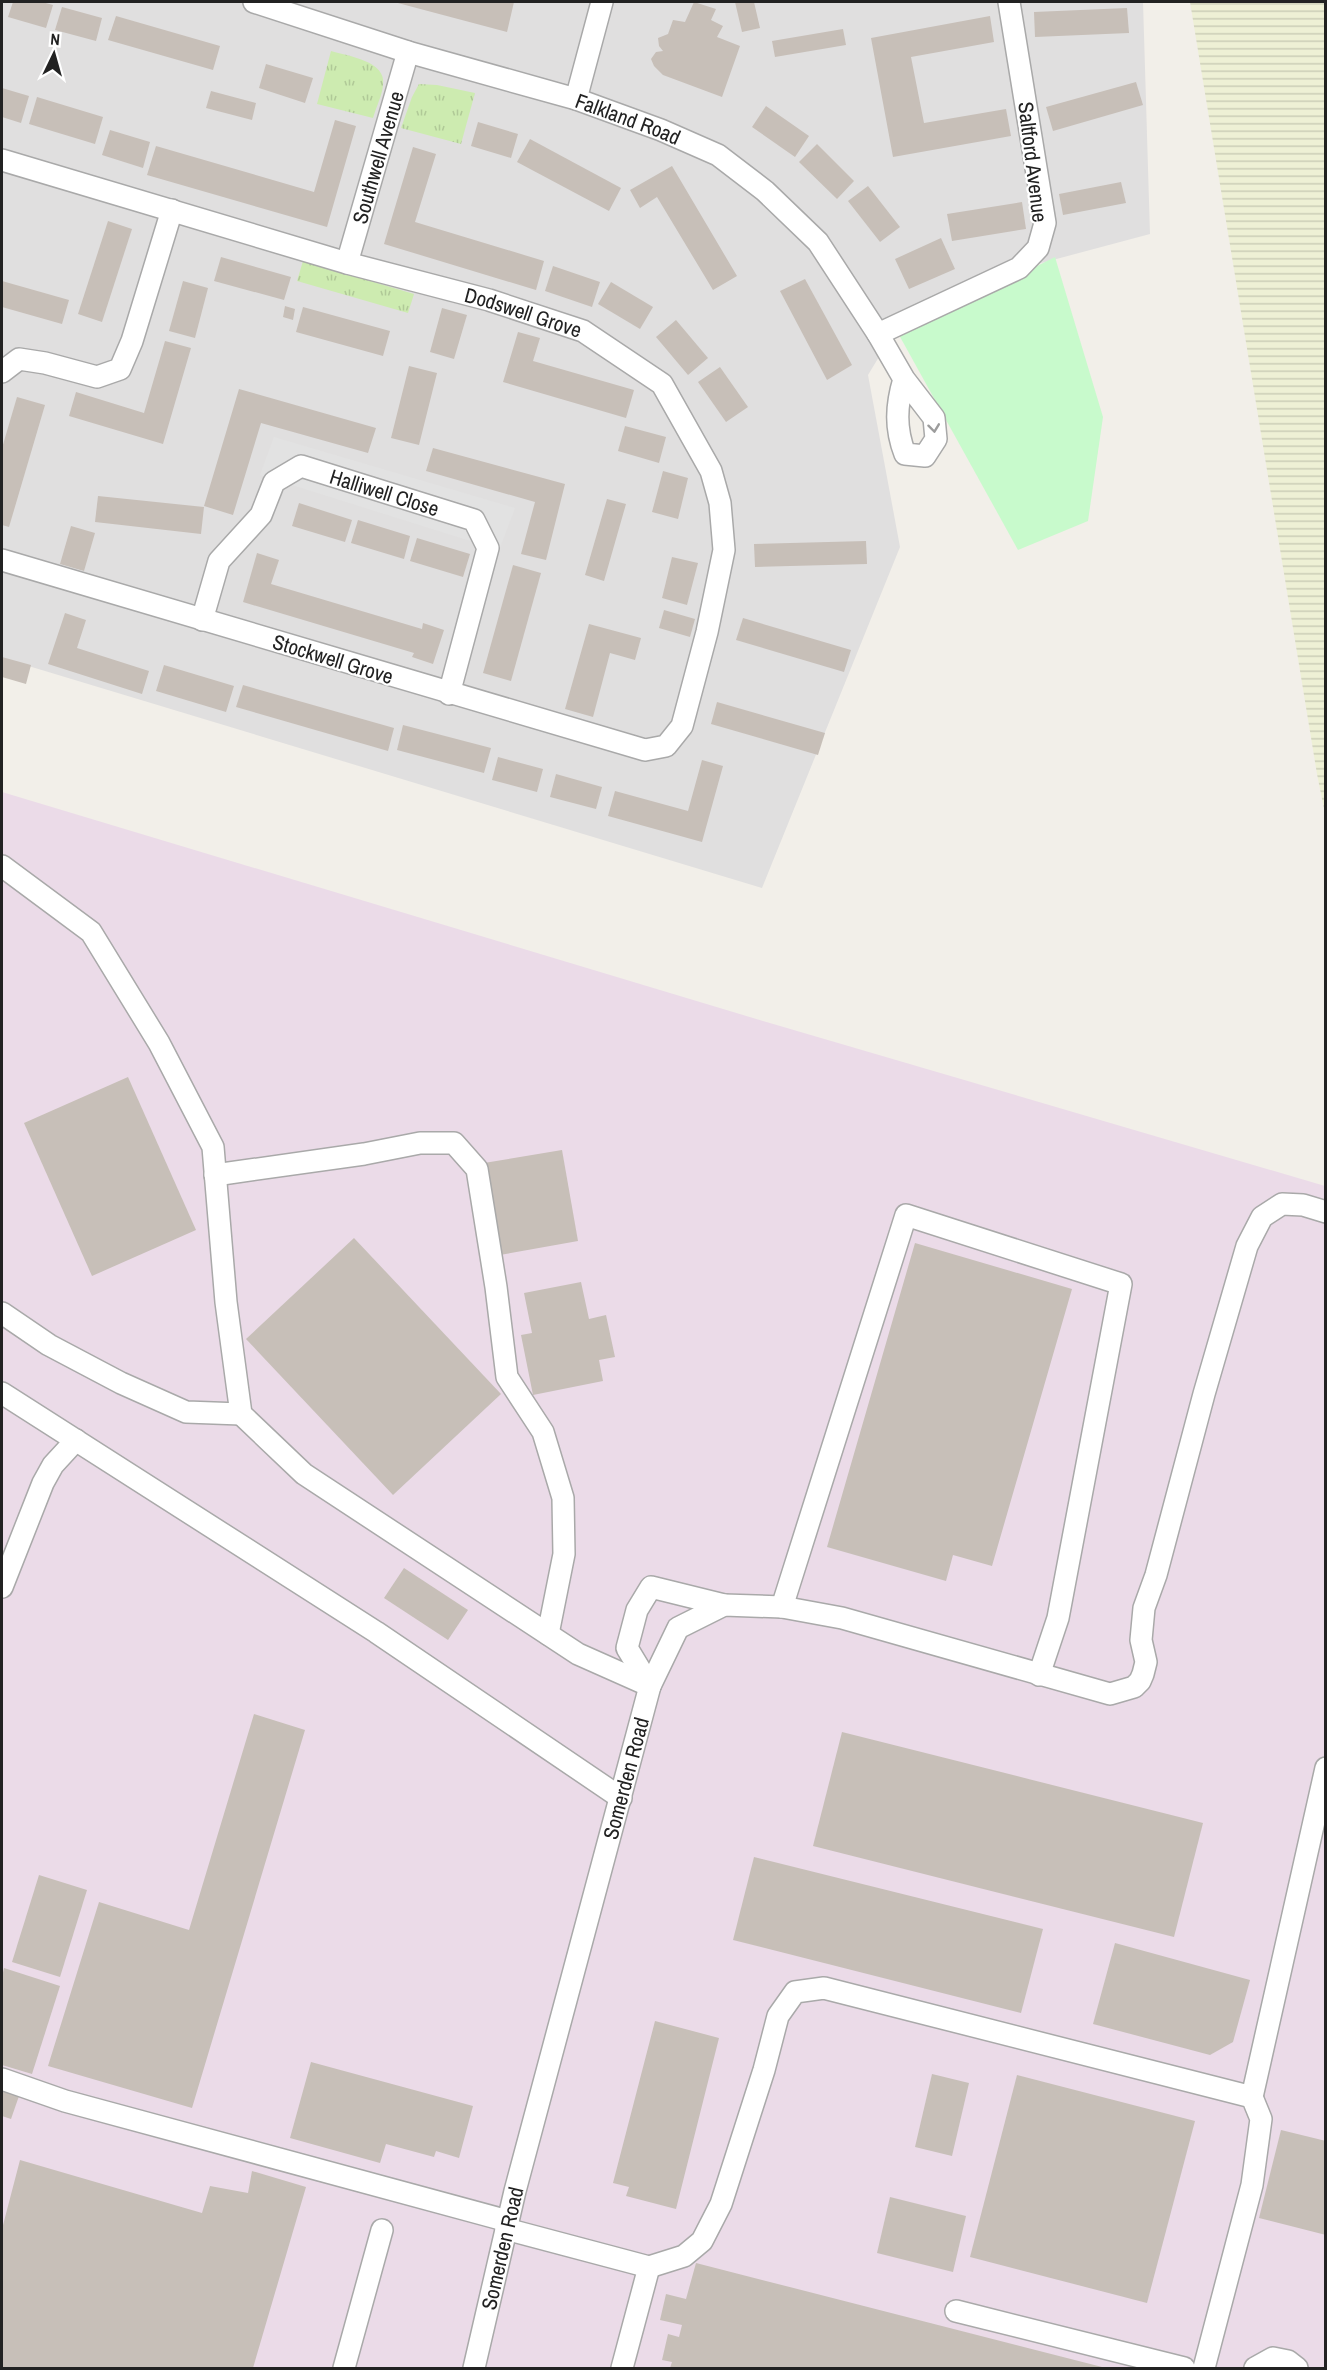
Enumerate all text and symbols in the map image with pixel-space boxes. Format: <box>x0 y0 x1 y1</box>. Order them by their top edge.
north arrow <box>24 24 84 84</box>
text: N <box>50 28 61 50</box>
street label: Falkland Road <box>572 86 685 151</box>
street label: Southwell Avenue <box>345 88 410 227</box>
street label: Saltford Avenue <box>1011 100 1055 224</box>
street label: Dodswell Grove <box>462 280 586 344</box>
one-way arrow <box>928 423 940 432</box>
street label: Halliwell Close <box>326 461 443 523</box>
street label: Stockwell Grove <box>269 627 397 691</box>
street label: Somerden Road <box>595 1714 656 1843</box>
street label: Somerden Road <box>473 2184 530 2313</box>

